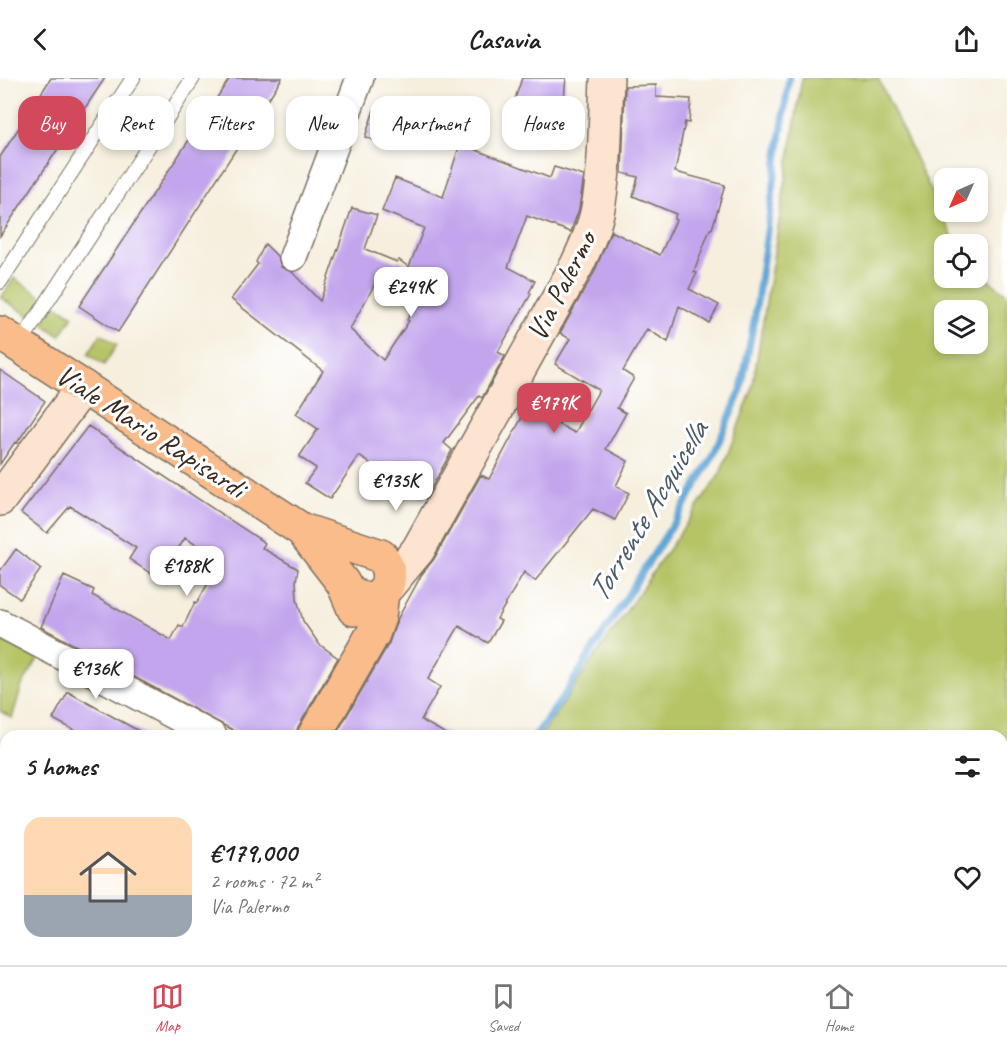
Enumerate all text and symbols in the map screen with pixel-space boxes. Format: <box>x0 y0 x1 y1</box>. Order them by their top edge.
text: Casavia <box>468 22 539 56</box>
icon: back <box>24 23 57 56</box>
icon: share <box>950 23 983 56</box>
chip: Buy <box>18 96 86 150</box>
chip: Rent <box>98 96 174 150</box>
chip: Filters <box>186 96 274 150</box>
chip: New <box>286 96 358 150</box>
chip: Apartment <box>370 96 490 150</box>
chip: House <box>502 96 585 150</box>
north arrow <box>934 168 988 222</box>
map controls <box>934 168 988 354</box>
street label: Via Palermo <box>517 222 606 347</box>
button: locate <box>934 234 988 288</box>
pin: €249K <box>369 267 453 318</box>
text: €249K <box>388 274 434 299</box>
button: layers <box>934 300 988 354</box>
street label: Viale Mario Rapisardi <box>49 355 256 508</box>
pin: €179K <box>512 383 596 434</box>
text: €179K <box>531 390 577 415</box>
water label: Torrente Acquicella <box>577 411 719 609</box>
pin: €135K <box>354 461 438 512</box>
text: €135K <box>373 468 419 493</box>
pin: €188K <box>145 546 229 597</box>
text: €188K <box>164 553 210 578</box>
pin: €136K <box>54 649 138 700</box>
text: €136K <box>73 656 119 681</box>
text: 5 homes <box>24 750 97 783</box>
icon: filters <box>951 750 984 783</box>
text: €179,000 <box>210 836 297 869</box>
icon: home <box>72 841 144 913</box>
icon: heart <box>951 861 984 894</box>
text: 2 rooms · 72 m² <box>210 869 318 894</box>
text: Via Palermo <box>210 894 288 919</box>
tab: Map <box>151 980 184 1036</box>
tab: Saved <box>487 980 520 1036</box>
tab: Home <box>823 980 856 1036</box>

